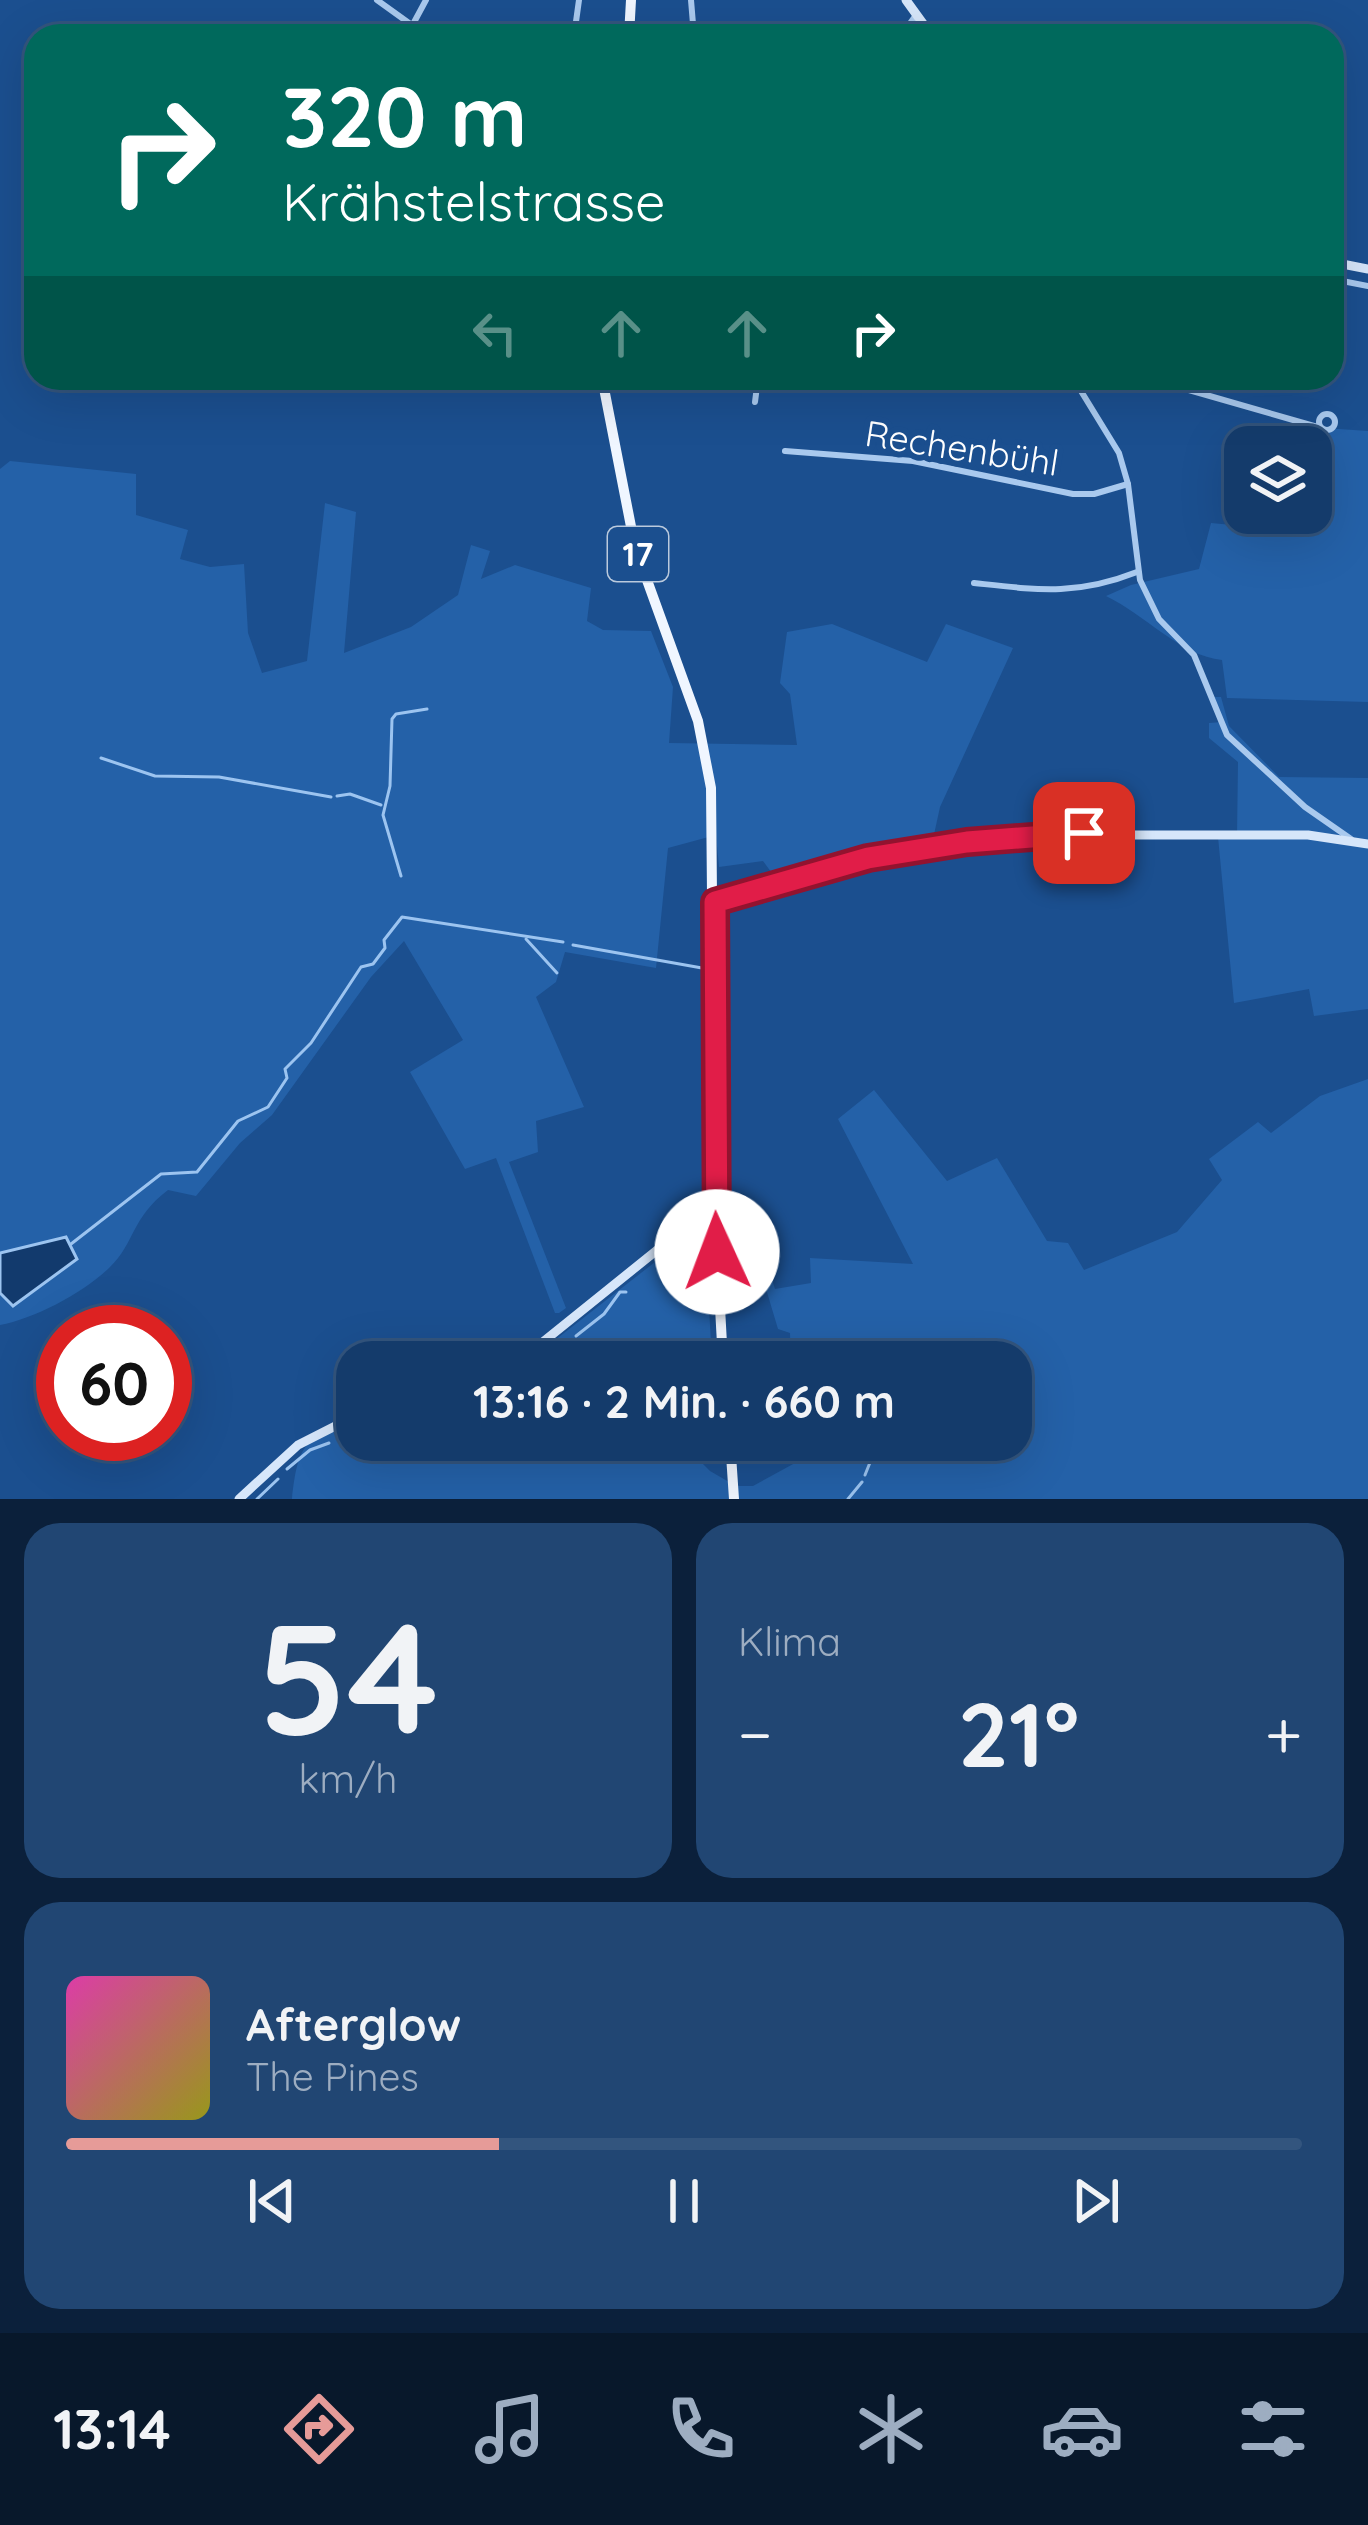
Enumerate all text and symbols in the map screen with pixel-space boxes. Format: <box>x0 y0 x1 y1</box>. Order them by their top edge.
text: 320 m <box>282 63 527 168</box>
icon: right <box>84 72 240 228</box>
text: Krähstelstrasse <box>282 167 666 235</box>
icon: left <box>462 300 528 366</box>
icon: ahead <box>588 300 654 366</box>
icon: ahead <box>714 300 780 366</box>
icon: right <box>840 300 906 366</box>
street label: Rechenbühl <box>862 410 1062 485</box>
map controls <box>1224 426 1332 534</box>
button: layers <box>1224 426 1332 534</box>
road number: 17 <box>608 527 668 581</box>
pin <box>1033 782 1135 884</box>
icon: arrive <box>1051 800 1117 866</box>
position arrow <box>654 1189 780 1315</box>
speed limit sign: 60 <box>36 1305 192 1461</box>
text: 13:16 · 2 Min. · 660 m <box>473 1373 895 1429</box>
text: 54 <box>257 1578 439 1773</box>
text: Klima <box>738 1617 841 1666</box>
text: 21° <box>958 1677 1079 1790</box>
text: − <box>738 1692 772 1775</box>
text: + <box>1265 1692 1302 1775</box>
text: km/h <box>299 1754 397 1803</box>
text: Afterglow <box>246 1996 461 2052</box>
text: The Pines <box>246 2052 419 2101</box>
icon: previous <box>239 2168 305 2234</box>
icon: pause <box>651 2168 717 2234</box>
icon: next <box>1063 2168 1129 2234</box>
icon: directions <box>277 2387 361 2471</box>
icon: music <box>468 2387 552 2471</box>
icon: phone <box>659 2387 743 2471</box>
icon: climate <box>849 2387 933 2471</box>
icon: car <box>1040 2387 1124 2471</box>
icon: filters <box>1231 2387 1315 2471</box>
text: 13:14 <box>53 2395 171 2463</box>

